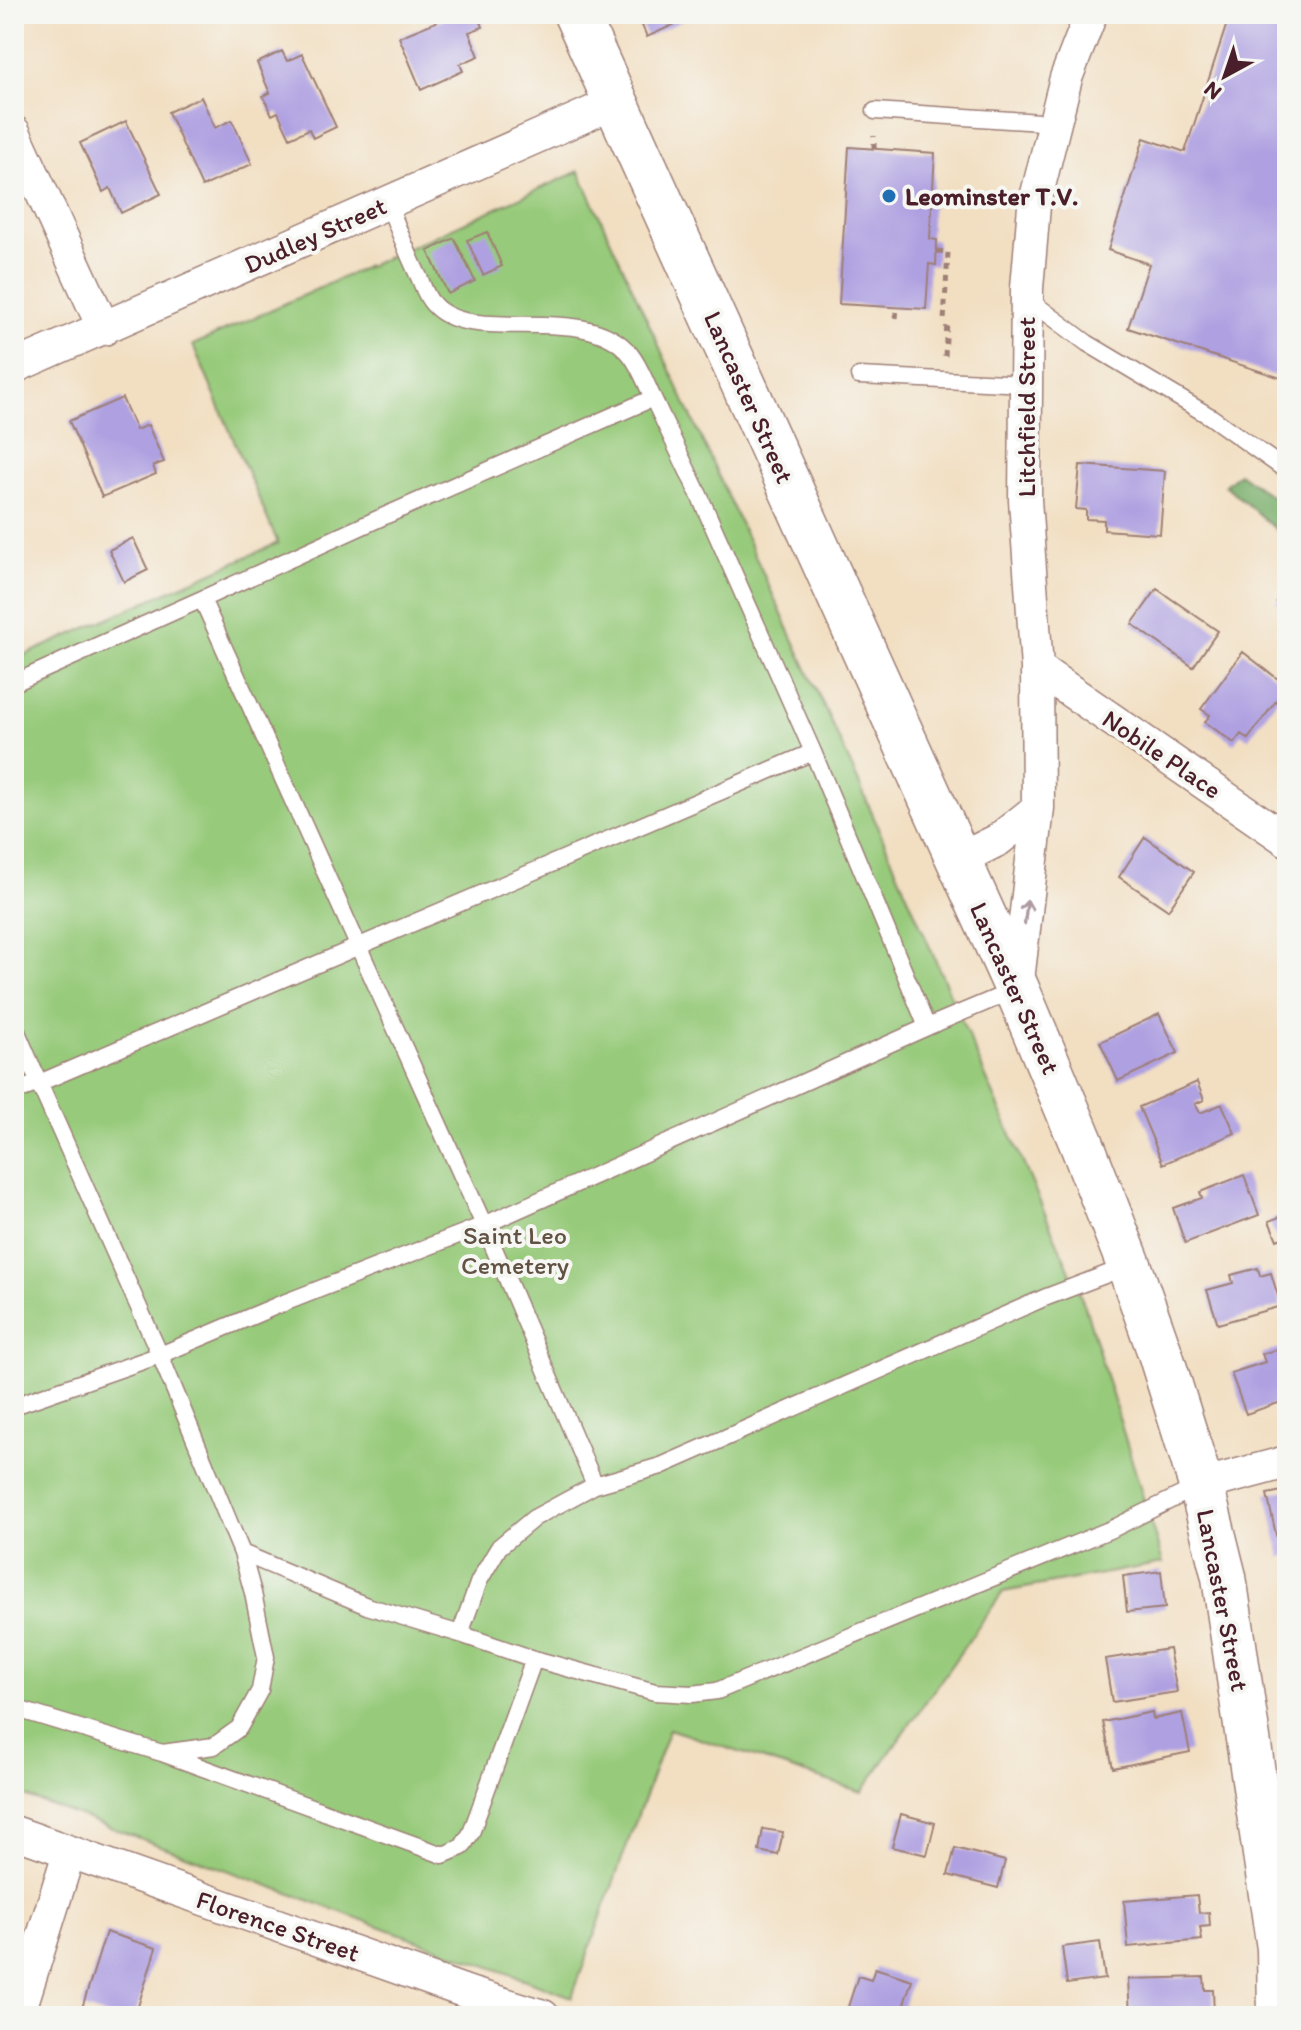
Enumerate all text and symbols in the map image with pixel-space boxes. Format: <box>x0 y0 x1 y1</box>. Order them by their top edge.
north arrow <box>1185 36 1265 116</box>
text: N <box>1198 76 1227 106</box>
place label: Leominster T.V. <box>905 180 1078 212</box>
marker: Leominster T.V. <box>880 187 898 205</box>
street label: Dudley Street <box>239 189 391 281</box>
street label: Lancaster Street <box>697 306 801 488</box>
street label: Litchfield Street <box>1010 317 1042 497</box>
street label: Nobile Place <box>1096 702 1228 806</box>
street label: Lancaster Street <box>963 897 1067 1079</box>
one-way arrow <box>1019 900 1034 925</box>
park label: Saint Leo Cemetery <box>461 1219 569 1281</box>
street label: Lancaster Street <box>1190 1506 1256 1694</box>
street label: Florence Street <box>192 1883 364 1969</box>

